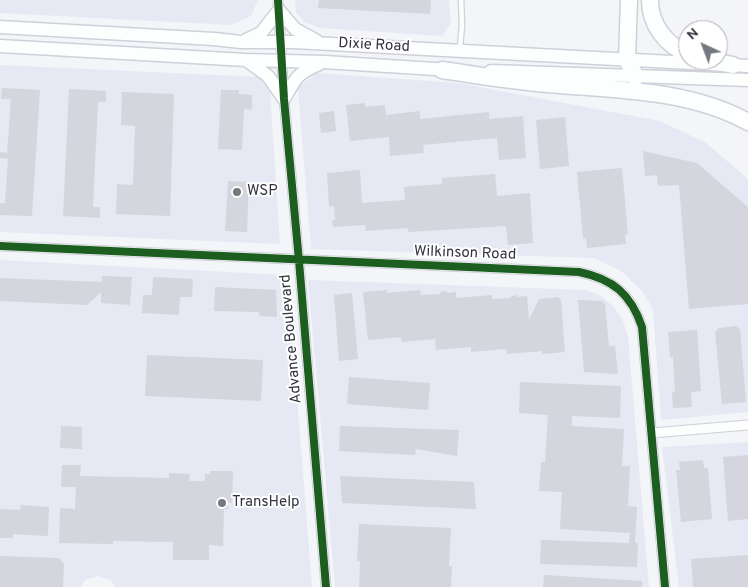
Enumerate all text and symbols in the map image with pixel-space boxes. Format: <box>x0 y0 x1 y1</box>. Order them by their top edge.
north arrow <box>678 20 728 70</box>
text: N <box>684 25 703 44</box>
street label: Dixie Road <box>338 35 410 57</box>
place label: WSP <box>247 183 278 201</box>
marker: WSP <box>231 186 243 198</box>
street label: Wilkinson Road <box>413 243 517 265</box>
street label: Advance Boulevard <box>277 274 307 404</box>
place label: TransHelp <box>232 494 300 512</box>
marker: TransHelp <box>216 497 228 509</box>

